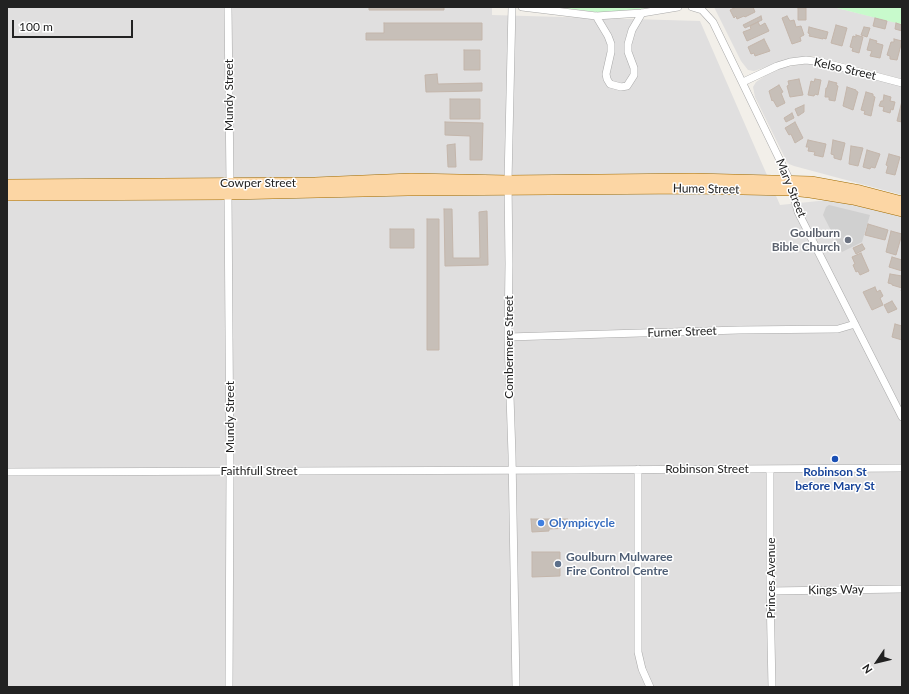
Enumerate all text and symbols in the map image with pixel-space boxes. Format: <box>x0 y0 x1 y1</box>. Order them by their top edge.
scale bar <box>14 12 135 38</box>
text: 100 m <box>19 19 53 34</box>
street label: Kelso Street <box>813 55 877 83</box>
street label: Mundy Street <box>222 59 236 131</box>
street label: Mary Street <box>773 156 809 220</box>
street label: Cowper Street <box>220 176 296 190</box>
street label: Hume Street <box>673 181 739 197</box>
place label: Goulburn Bible Church <box>772 226 840 254</box>
marker: Goulburn Bible Church <box>843 235 853 245</box>
street label: Combermere Street <box>502 295 516 399</box>
street label: Furner Street <box>647 324 717 340</box>
street label: Mundy Street <box>223 381 237 453</box>
marker: Robinson St before Mary St <box>830 454 840 464</box>
street label: Robinson Street <box>665 462 749 476</box>
street label: Faithfull Street <box>221 464 297 478</box>
place label: Robinson St before Mary St <box>795 465 875 493</box>
place label: Olympicycle <box>549 516 615 530</box>
marker: Olympicycle <box>536 518 546 528</box>
street label: Princes Avenue <box>764 538 778 618</box>
place label: Goulburn Mulwaree Fire Control Centre <box>566 550 673 578</box>
marker: Goulburn Mulwaree Fire Control Centre <box>553 559 563 569</box>
street label: Kings Way <box>808 582 864 598</box>
north arrow <box>857 642 897 682</box>
text: N <box>859 662 875 676</box>

